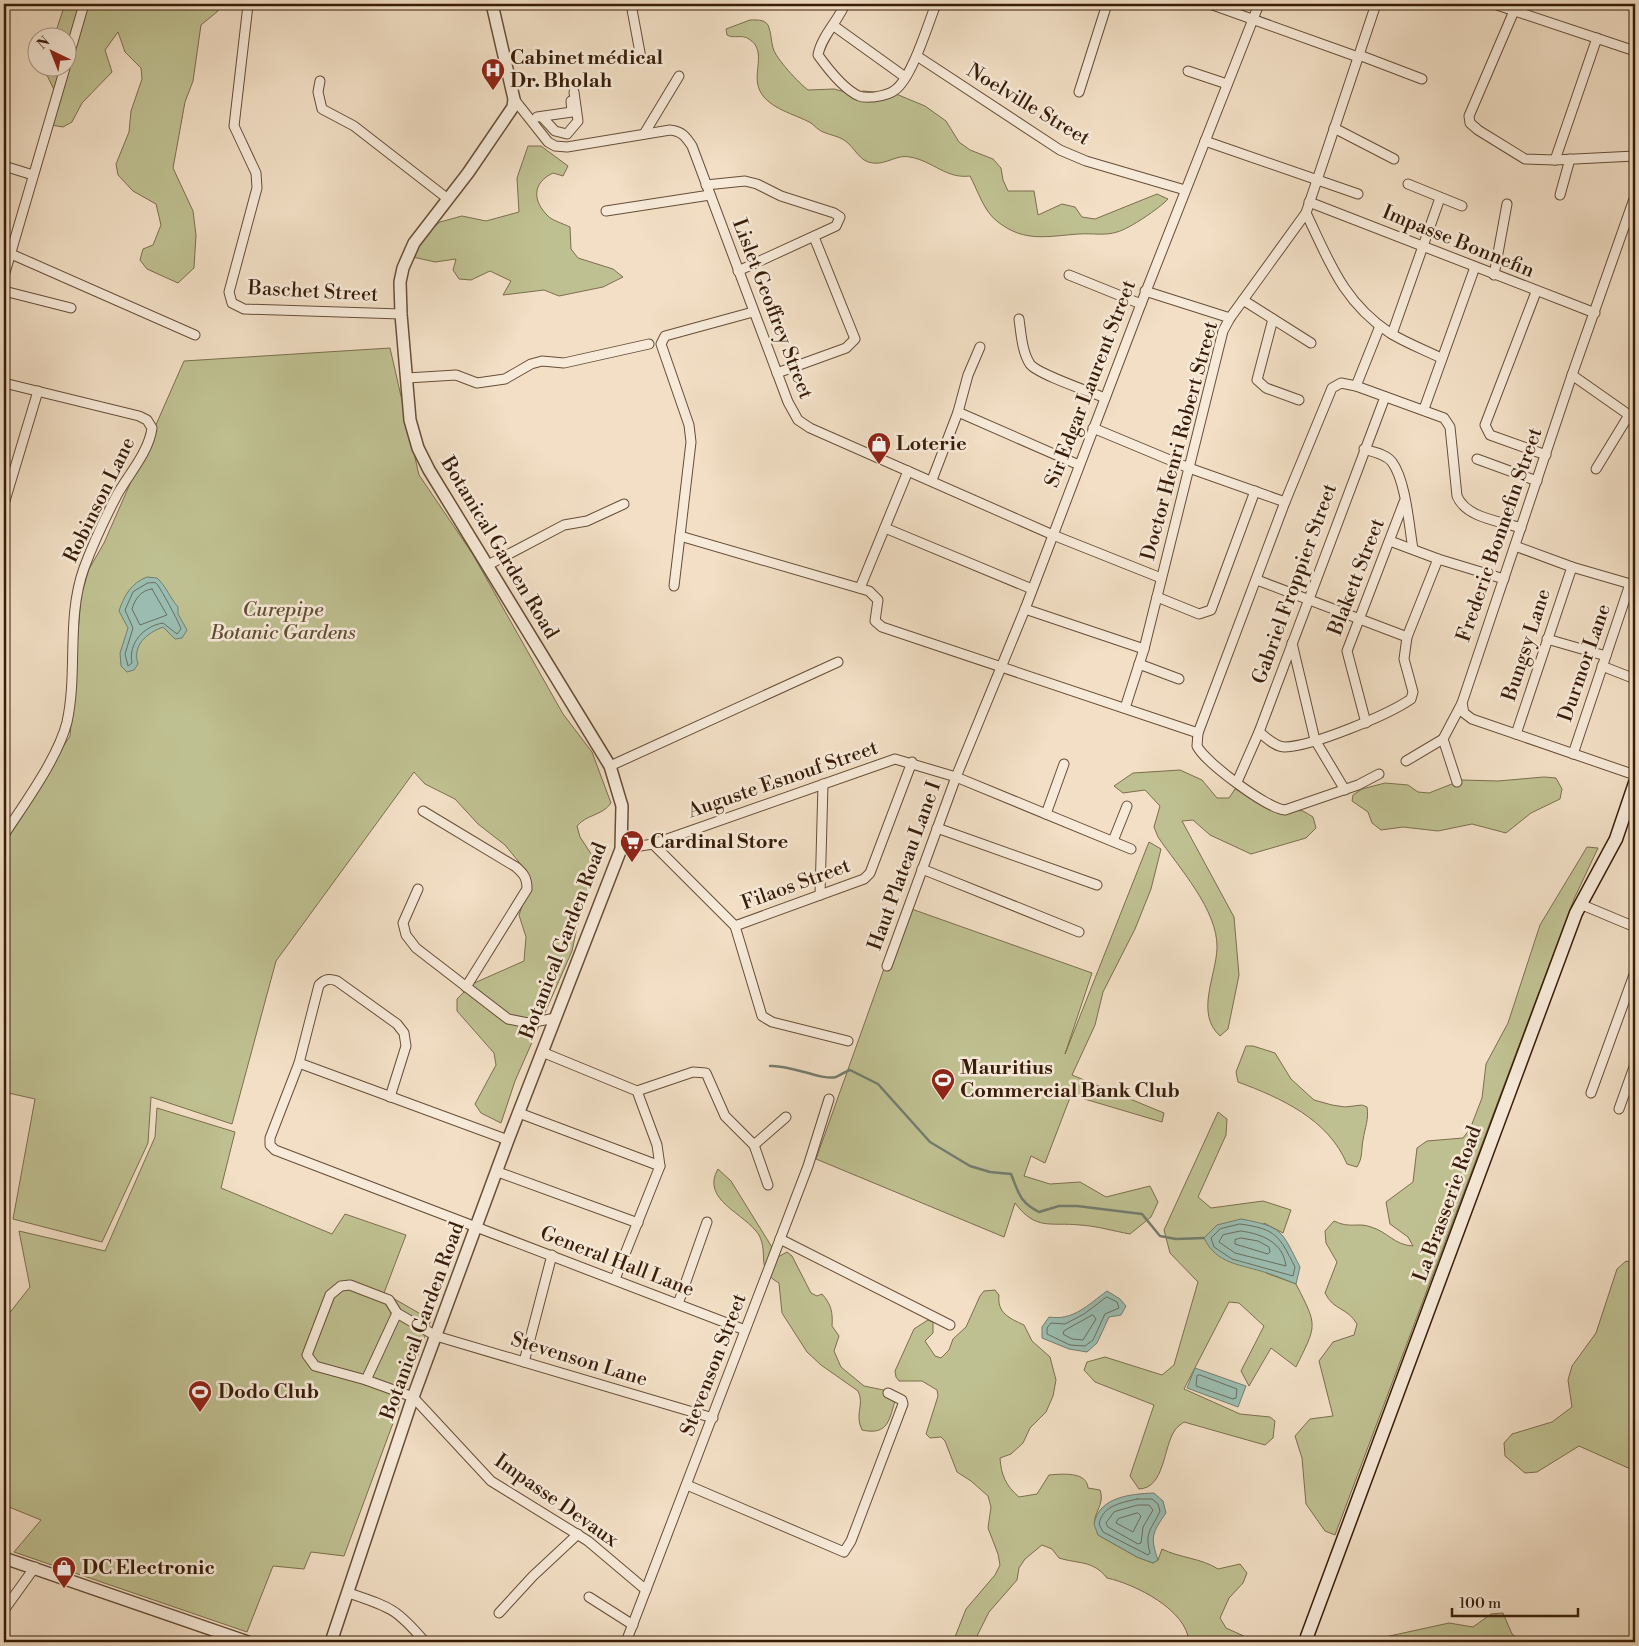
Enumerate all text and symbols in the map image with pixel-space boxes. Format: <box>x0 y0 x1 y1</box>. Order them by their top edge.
north arrow <box>28 28 78 78</box>
text: N <box>34 33 54 54</box>
place label: Cabinet médical Dr. Bholah <box>510 46 663 94</box>
hospital icon: Cabinet médical Dr. Bholah <box>480 57 506 91</box>
street label: Noelville Street <box>962 58 1094 152</box>
street label: Impasse Bonnefin <box>1378 200 1538 284</box>
street label: Lislet Geoffrey Street <box>726 215 818 403</box>
street label: Baschet Street <box>246 276 379 308</box>
street label: Sir Edgar Laurent Street <box>1040 277 1142 491</box>
street label: Doctor Henri Robert Street <box>1136 319 1224 563</box>
street label: Frederic Bonnefin Street <box>1452 425 1548 645</box>
shop icon: Loterie <box>866 431 892 465</box>
place label: Loterie <box>896 432 967 457</box>
street label: Robinson Lane <box>59 433 141 567</box>
street label: Botanical Garden Road <box>434 451 564 644</box>
street label: Gabriel Froppier Street <box>1247 480 1343 688</box>
street label: Blakett Street <box>1323 515 1391 640</box>
street label: Bungsy Lane <box>1497 586 1557 705</box>
park label: Curepipe Botanic Gardens <box>209 598 356 646</box>
street label: Durmor Lane <box>1553 601 1617 725</box>
street label: Auguste Esnouf Street <box>684 736 881 825</box>
street label: Haut Plateau Lane I <box>863 778 947 954</box>
supermarket icon: Cardinal Store <box>619 829 645 863</box>
place label: Cardinal Store <box>650 830 789 855</box>
street label: Botanical Garden Road <box>515 839 613 1044</box>
street label: Filaos Street <box>738 854 854 916</box>
place label: Mauritius Commercial Bank Club <box>960 1056 1180 1104</box>
sports icon: Mauritius Commercial Bank Club <box>930 1067 956 1101</box>
street label: La Brasserie Road <box>1408 1122 1488 1285</box>
street label: Botanical Garden Road <box>375 1218 471 1424</box>
street label: General Hall Lane <box>536 1221 698 1303</box>
street label: Stevenson Street <box>675 1290 753 1440</box>
street label: Stevenson Lane <box>508 1327 650 1393</box>
sports icon: Dodo Club <box>187 1379 213 1413</box>
place label: Dodo Club <box>218 1380 319 1405</box>
street label: Impasse Devaux <box>489 1449 623 1553</box>
shop icon: DC Electronic <box>51 1555 77 1589</box>
place label: DC Electronic <box>82 1556 215 1581</box>
scale bar <box>1452 1586 1578 1618</box>
text: 100 m <box>1459 1594 1501 1613</box>

